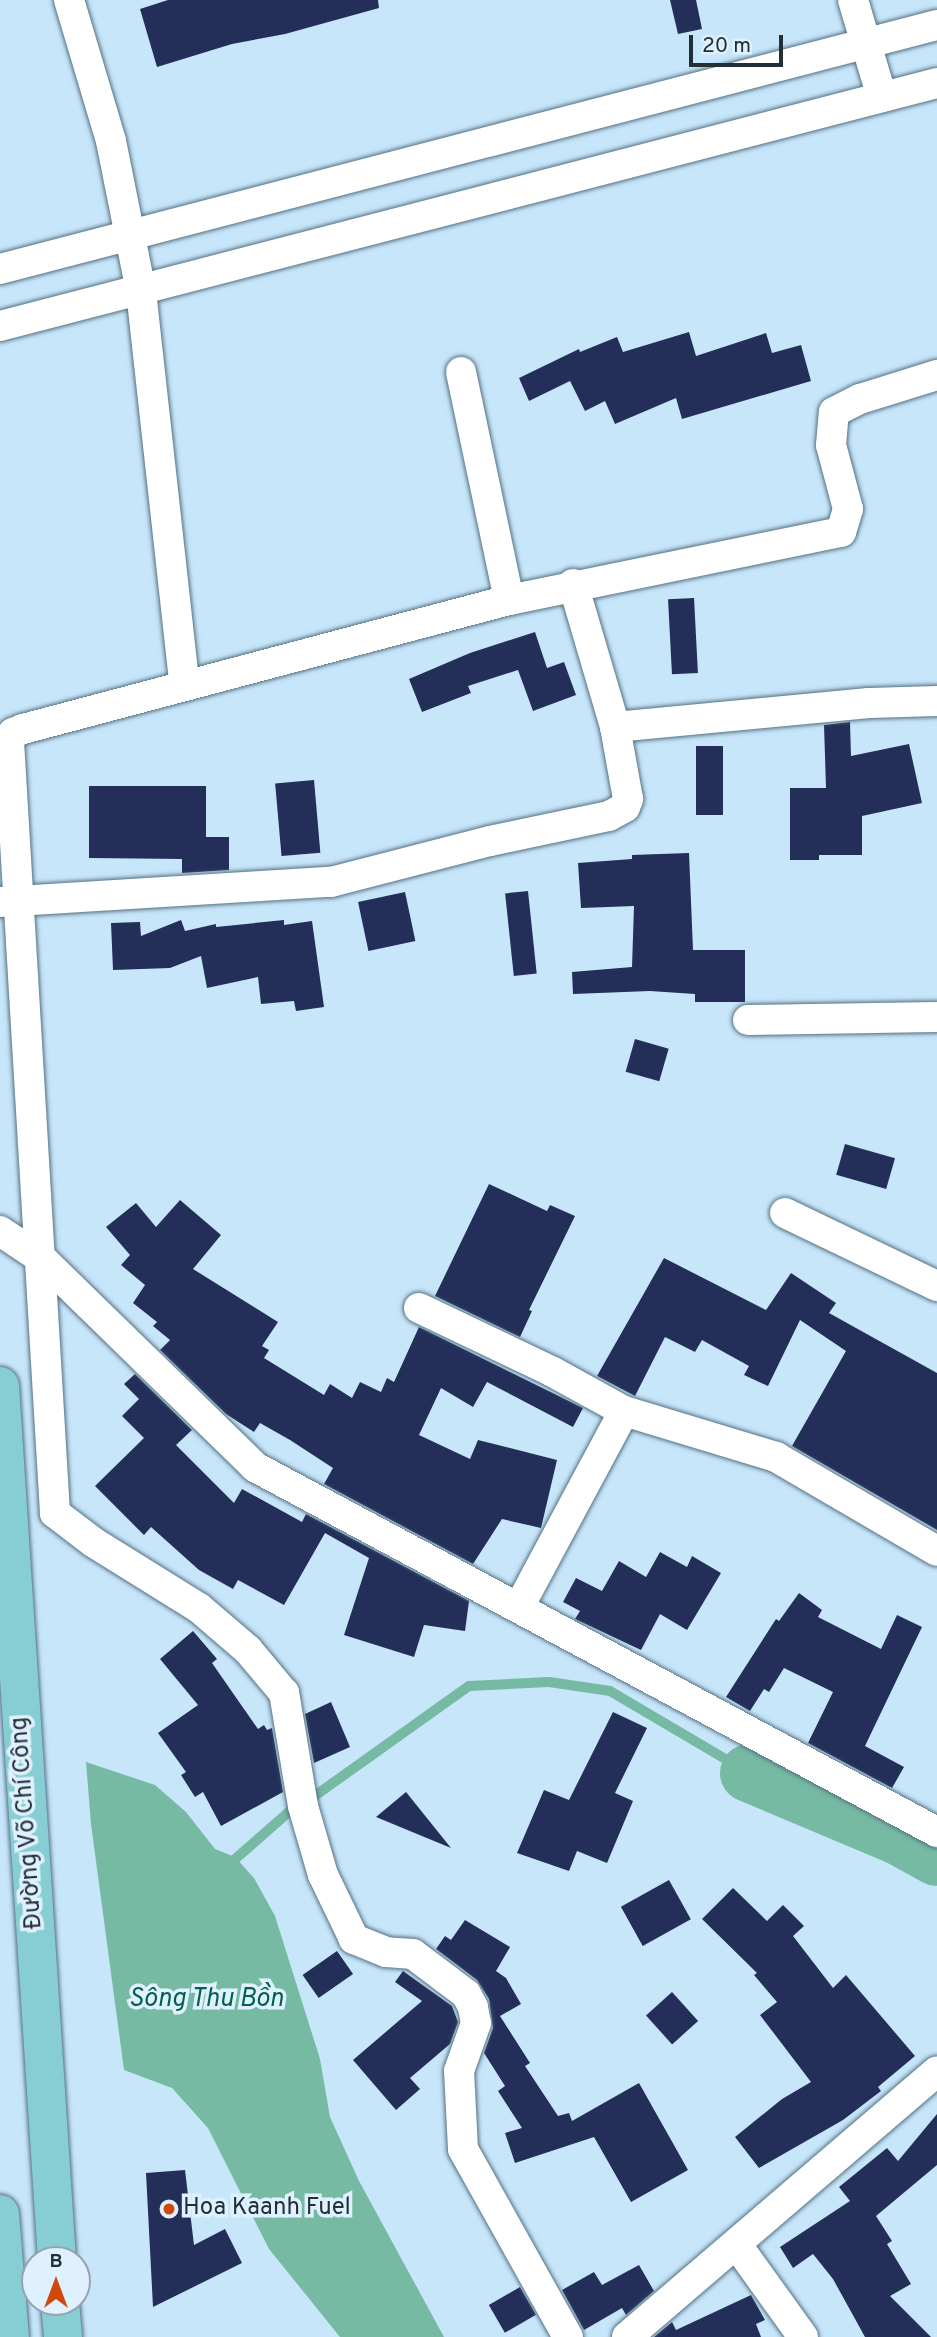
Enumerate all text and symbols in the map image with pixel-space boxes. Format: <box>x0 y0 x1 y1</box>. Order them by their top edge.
scale bar <box>692 21 786 65</box>
text: 20 m <box>702 33 751 60</box>
street label: Đường Võ Chí Công <box>6 1715 50 1931</box>
water label: Sông Thu Bồn <box>128 1984 284 2016</box>
place label: Hoa Kaanh Fuel <box>183 2195 351 2223</box>
marker: Hoa Kaanh Fuel <box>161 2201 177 2217</box>
north arrow <box>21 2246 91 2316</box>
text: B <box>49 2250 63 2274</box>

